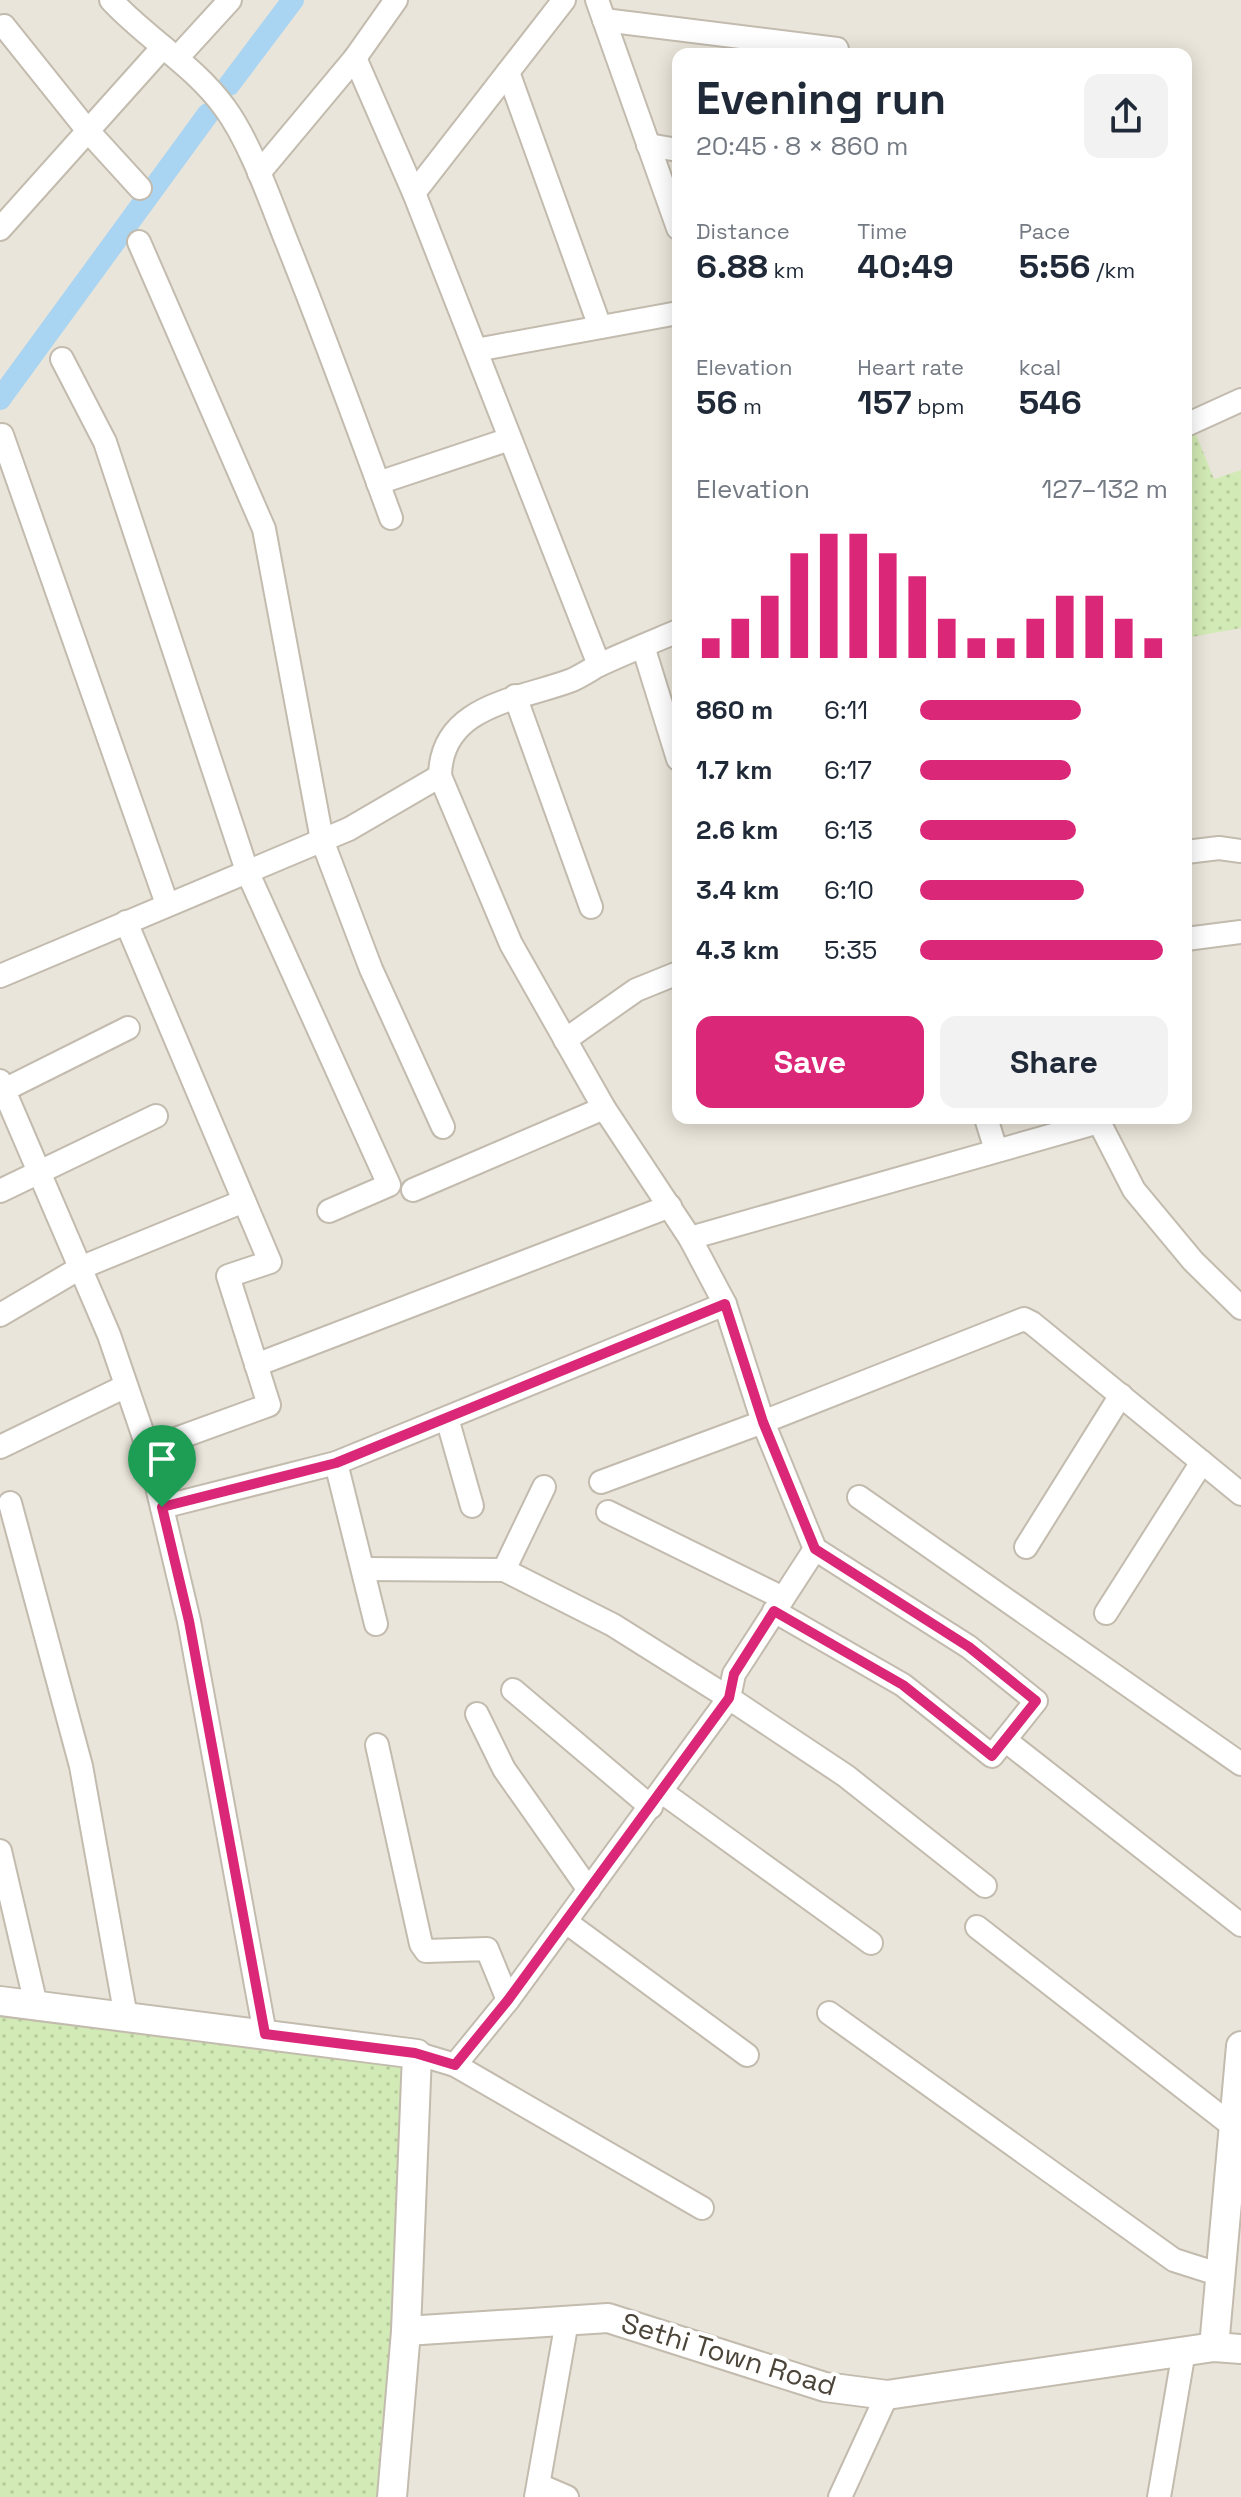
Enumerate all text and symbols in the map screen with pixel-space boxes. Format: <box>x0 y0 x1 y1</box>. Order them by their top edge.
text: Evening run <box>696 71 946 127</box>
button: share <box>1084 74 1168 158</box>
text: 20:45 · 8 × 860 m <box>696 129 908 163</box>
text: Distance <box>696 217 790 245</box>
text: Time <box>857 217 907 245</box>
text: Pace <box>1019 217 1070 245</box>
text: 6.88 <box>696 245 768 288</box>
text: 40:49 <box>857 245 954 288</box>
text: 5:56 <box>1019 245 1091 288</box>
text: km <box>768 256 804 284</box>
text: /km <box>1091 256 1135 284</box>
text: Elevation <box>696 353 792 381</box>
text: Heart rate <box>857 353 964 381</box>
text: kcal <box>1019 353 1061 381</box>
text: 56 <box>696 381 737 424</box>
text: 157 <box>857 381 912 424</box>
text: 546 <box>1019 381 1082 424</box>
text: m <box>737 392 762 420</box>
text: bpm <box>912 392 964 420</box>
text: Elevation <box>696 472 810 506</box>
text: 127–132 m <box>1041 472 1168 506</box>
text: 860 m <box>696 693 773 727</box>
text: 6:11 <box>824 693 868 727</box>
text: 1.7 km <box>696 753 773 787</box>
text: 6:17 <box>824 753 872 787</box>
text: 2.6 km <box>696 813 778 847</box>
text: 6:13 <box>824 813 873 847</box>
text: 3.4 km <box>696 873 780 907</box>
text: 6:10 <box>824 873 874 907</box>
text: 4.3 km <box>696 933 780 967</box>
text: 5:35 <box>824 933 877 967</box>
button: Save <box>696 1016 924 1108</box>
button: Share <box>940 1016 1168 1108</box>
pin <box>128 1425 196 1507</box>
icon: arrive <box>140 1437 184 1481</box>
street label: Sethi Town Road <box>617 2304 841 2404</box>

